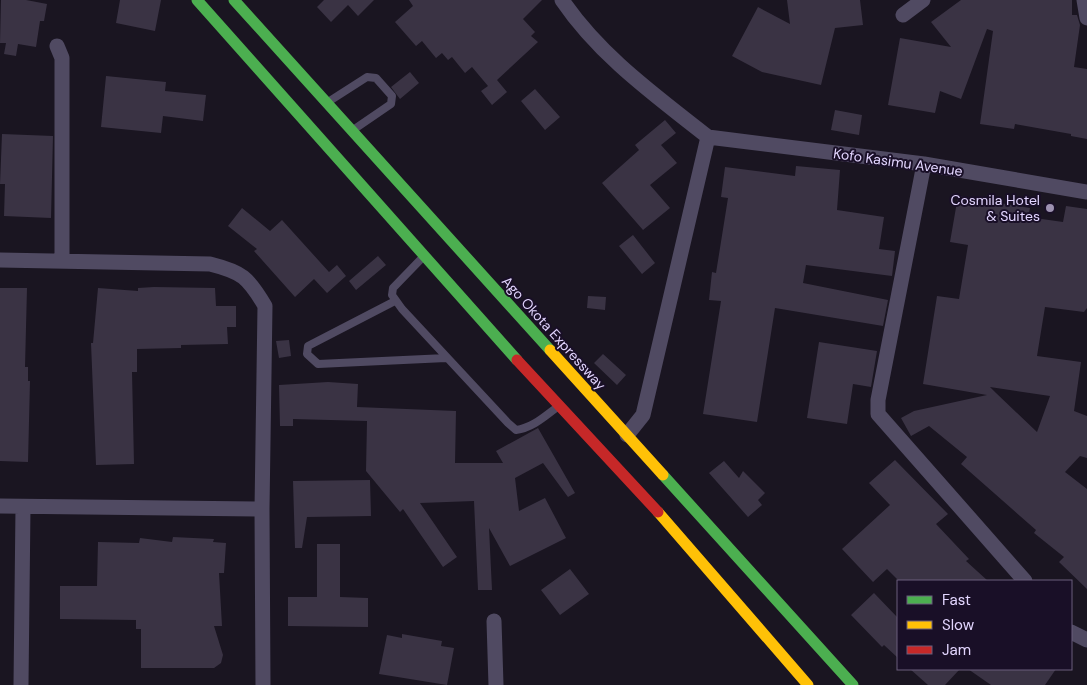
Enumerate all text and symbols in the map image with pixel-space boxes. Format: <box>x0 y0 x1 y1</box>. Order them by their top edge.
street label: Kofo Kasimu Avenue <box>832 144 964 180</box>
place label: Cosmila Hotel & Suites <box>950 191 1040 225</box>
marker: Cosmila Hotel & Suites <box>1044 202 1056 214</box>
street label: Ago Okota Expressway <box>498 272 610 394</box>
legend <box>897 580 1072 670</box>
text: Fast <box>942 590 971 610</box>
text: Slow <box>942 615 975 635</box>
text: Jam <box>942 640 971 660</box>

